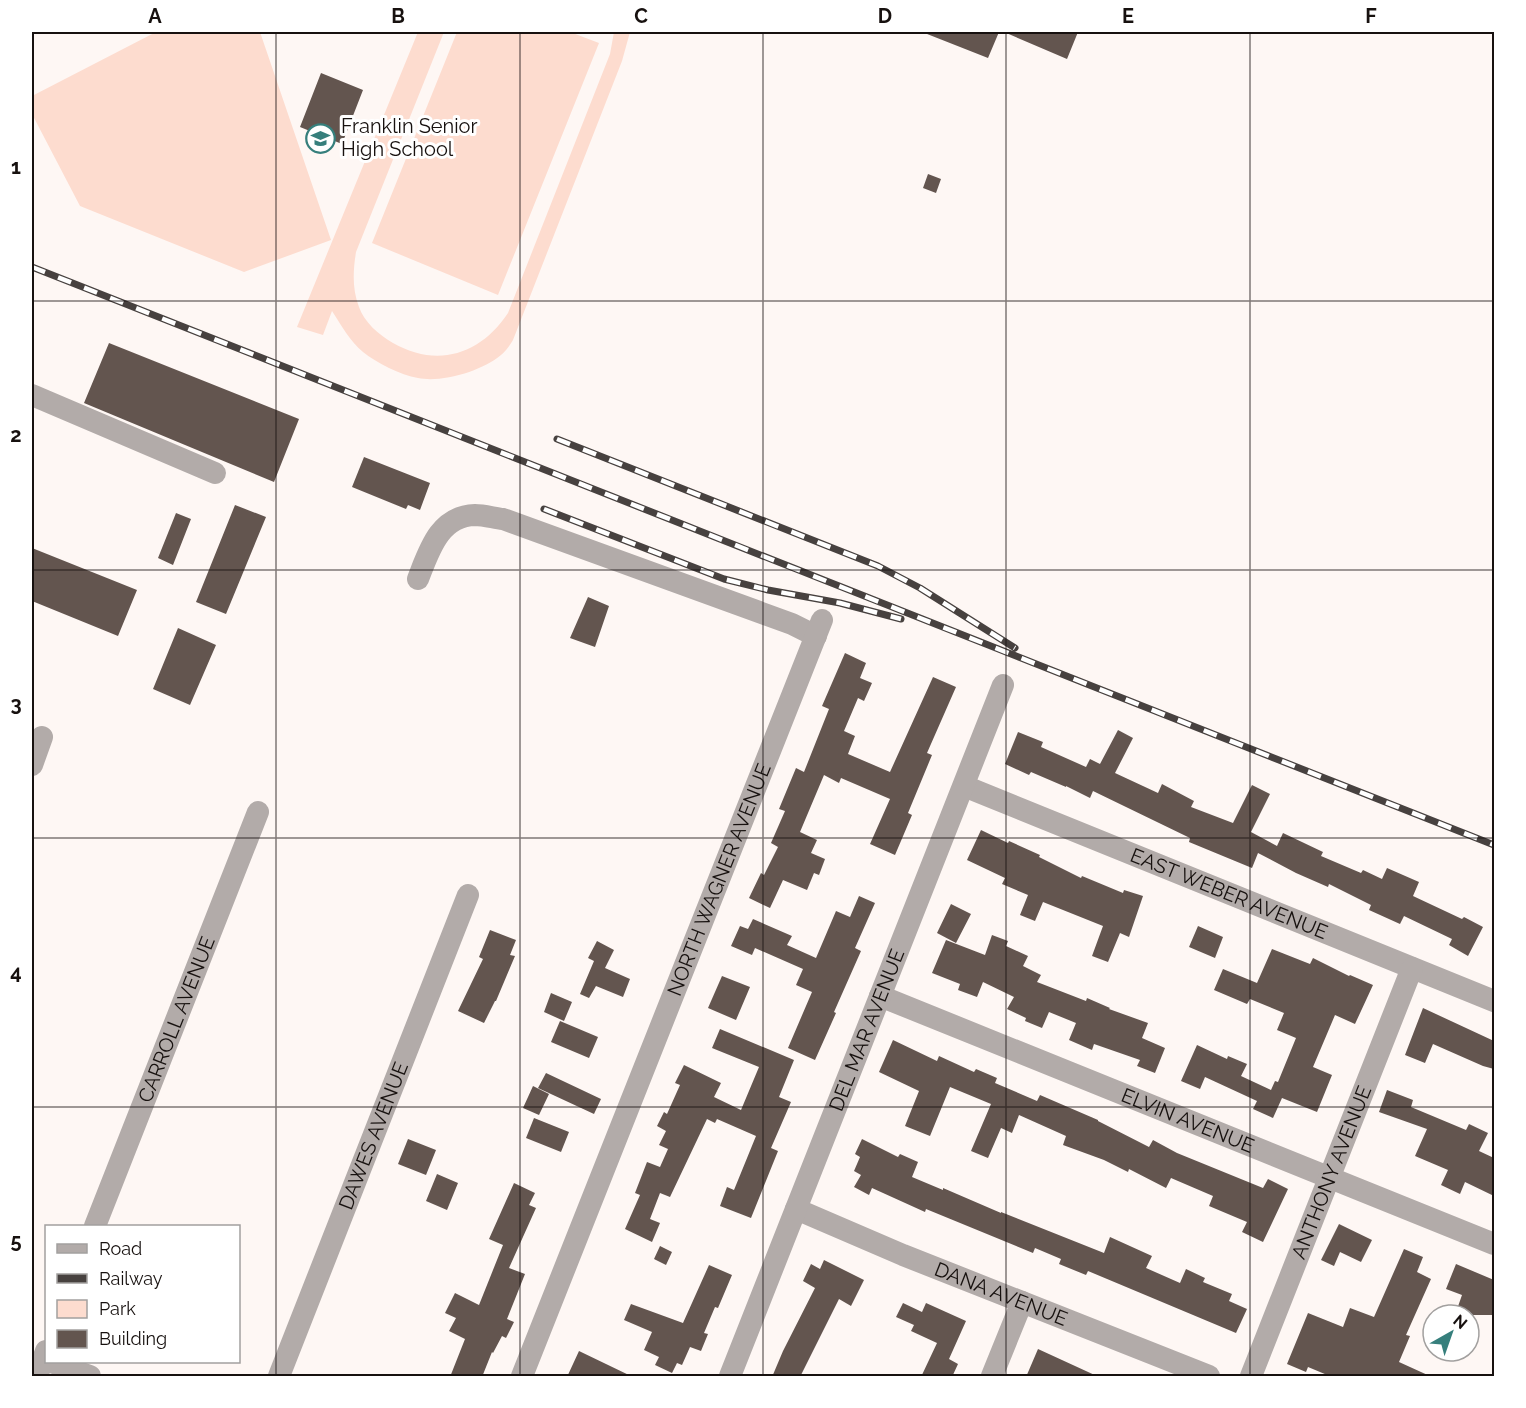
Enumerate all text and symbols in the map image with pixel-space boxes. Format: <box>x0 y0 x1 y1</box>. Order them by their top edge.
text: A <box>148 4 162 28</box>
text: B <box>391 4 405 28</box>
text: C <box>634 4 648 28</box>
text: D <box>878 4 892 28</box>
text: E <box>1122 4 1134 28</box>
text: F <box>1365 4 1377 28</box>
place label: Franklin Senior High School <box>341 114 478 161</box>
school or university icon: Franklin Senior High School <box>304 122 336 154</box>
text: 1 <box>11 155 21 179</box>
text: 2 <box>10 423 22 447</box>
text: 3 <box>10 692 22 716</box>
street label: NORTH WAGNER AVENUE <box>662 760 776 999</box>
street label: EAST WEBER AVENUE <box>1127 843 1331 944</box>
street label: CARROLL AVENUE <box>133 933 220 1106</box>
street label: DEL MAR AVENUE <box>824 946 909 1115</box>
text: 4 <box>10 960 22 984</box>
street label: DAWES AVENUE <box>334 1059 413 1213</box>
street label: ANTHONY AVENUE <box>1286 1082 1376 1262</box>
street label: ELVIN AVENUE <box>1118 1083 1258 1158</box>
legend <box>45 1225 240 1363</box>
text: 5 <box>10 1229 22 1253</box>
text: Road <box>99 1238 142 1259</box>
street label: DANA AVENUE <box>931 1257 1071 1331</box>
text: Railway <box>99 1268 163 1289</box>
text: Park <box>99 1298 136 1319</box>
north arrow <box>1421 1303 1481 1363</box>
text: N <box>1450 1311 1471 1333</box>
text: Building <box>99 1328 167 1349</box>

